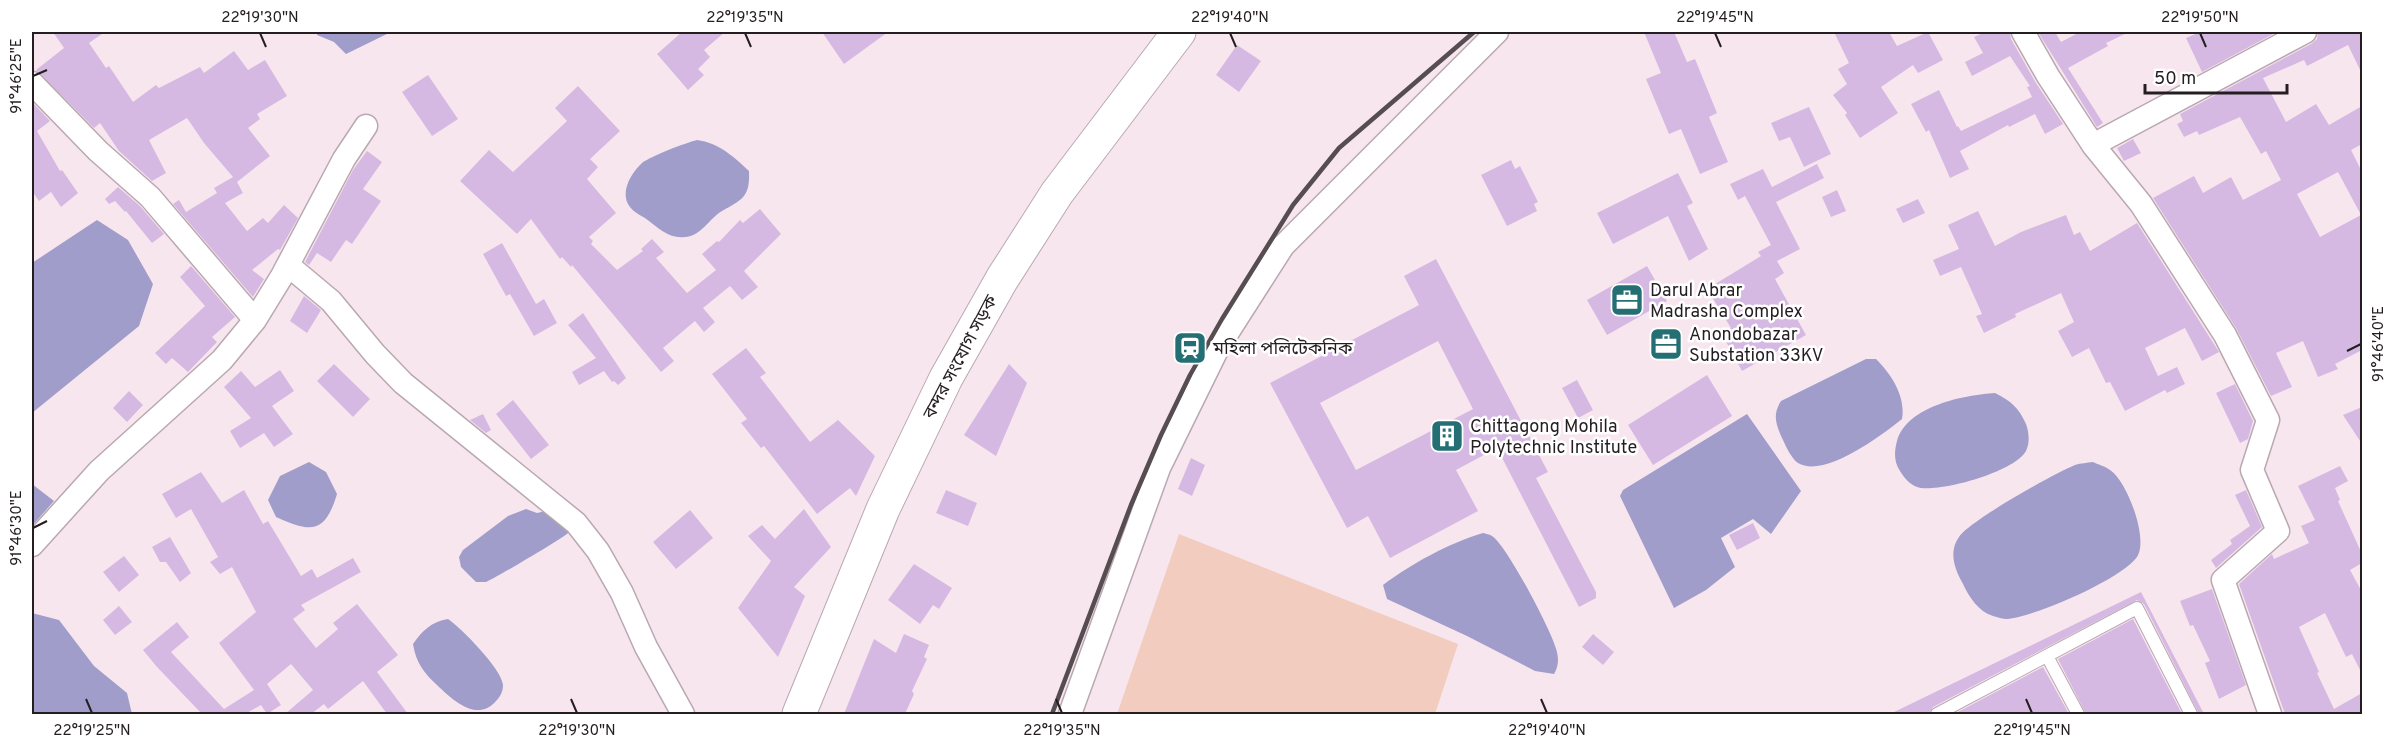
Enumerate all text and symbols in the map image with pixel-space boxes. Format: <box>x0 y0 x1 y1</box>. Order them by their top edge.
text: 22°19'30"N <box>221 9 299 28</box>
text: 22°19'35"N <box>706 9 784 28</box>
text: 22°19'40"N <box>1191 9 1269 28</box>
text: 22°19'45"N <box>1676 9 1754 28</box>
text: 22°19'50"N <box>2161 9 2239 28</box>
text: 91°46'25"E <box>8 38 27 114</box>
scale bar <box>2145 57 2288 95</box>
text: 50 m <box>2154 68 2196 91</box>
place label: Darul Abrar Madrasha Complex <box>1650 280 1803 324</box>
office icon: Darul Abrar Madrasha Complex <box>1609 282 1645 318</box>
street label: বন্দর সংযোগ সড়ক <box>919 291 1004 425</box>
text: 91°46'40"E <box>2370 306 2389 382</box>
place label: Anondobazar Substation 33KV <box>1689 324 1824 368</box>
office icon: Anondobazar Substation 33KV <box>1648 326 1684 362</box>
station icon: মহিলা পলিটেকনিক <box>1172 330 1208 366</box>
place label: মহিলা পলিটেকনিক <box>1212 338 1353 361</box>
place label: Chittagong Mohila Polytechnic Institute <box>1470 416 1637 460</box>
building icon: Chittagong Mohila Polytechnic Institute <box>1429 418 1465 454</box>
text: 91°46'30"E <box>8 490 27 566</box>
text: 22°19'25"N <box>53 722 131 741</box>
text: 22°19'30"N <box>538 722 616 741</box>
text: 22°19'35"N <box>1023 722 1101 741</box>
text: 22°19'40"N <box>1508 722 1586 741</box>
text: 22°19'45"N <box>1993 722 2071 741</box>

